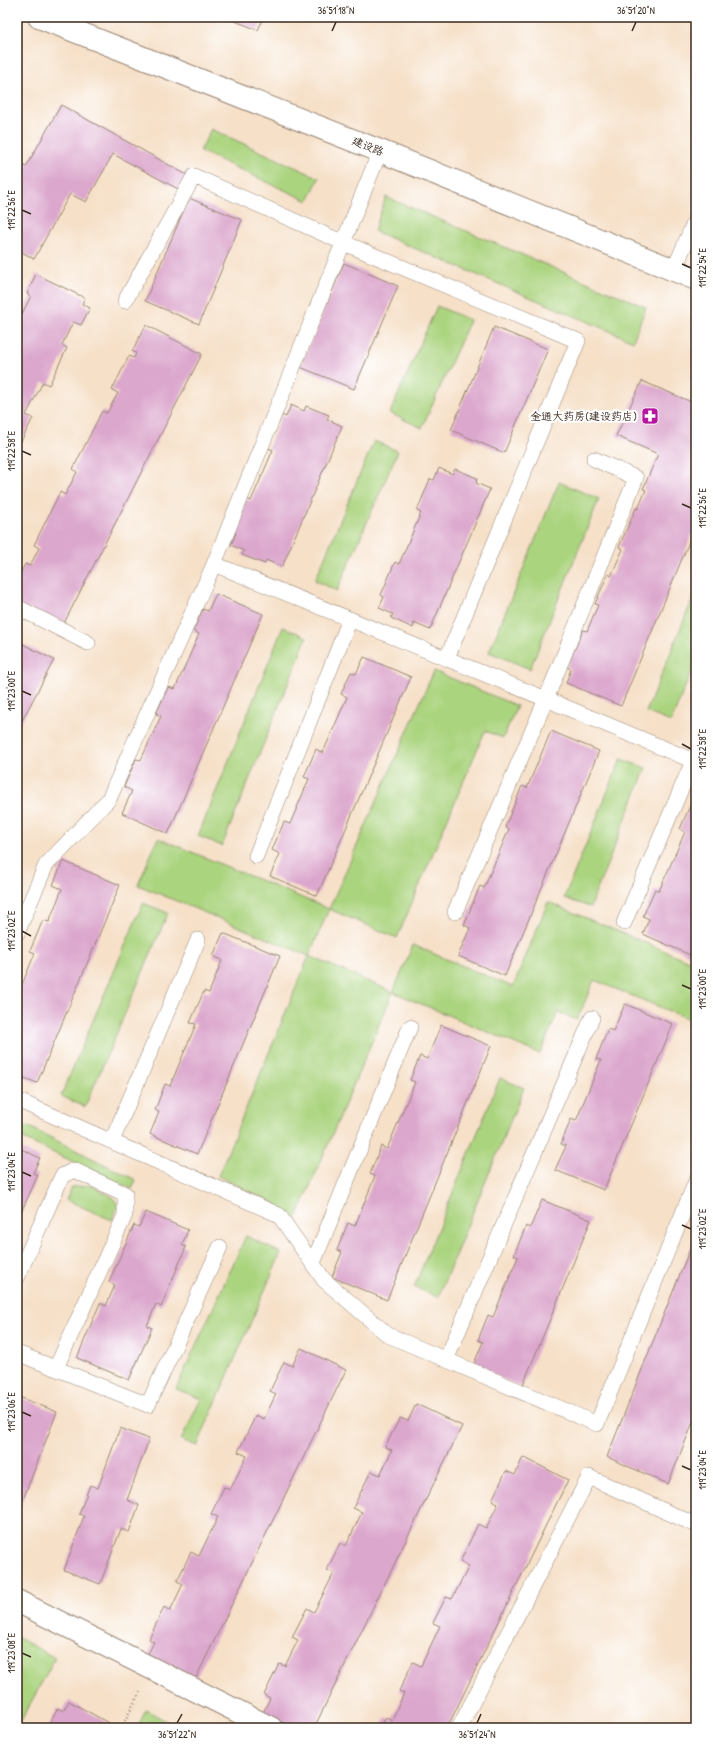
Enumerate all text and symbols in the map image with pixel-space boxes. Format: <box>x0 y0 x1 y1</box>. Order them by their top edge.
text: 36°51'18"N <box>318 4 354 17</box>
text: 36°51'20"N <box>617 4 655 17</box>
street label: 建设路 <box>350 133 386 159</box>
text: 119°22'56"E <box>5 189 18 230</box>
text: 119°22'54"E <box>696 248 709 288</box>
pharmacy icon: 金通大药房(建设药店) <box>640 406 660 426</box>
place label: 金通大药房(建设药店) <box>530 409 637 423</box>
text: 119°22'58"E <box>5 430 18 471</box>
text: 119°22'56"E <box>696 487 709 528</box>
text: 119°23'00"E <box>5 670 18 711</box>
text: 119°22'58"E <box>696 728 709 769</box>
text: 119°23'02"E <box>5 910 18 951</box>
text: 119°23'00"E <box>696 968 709 1009</box>
text: 119°23'04"E <box>5 1152 18 1192</box>
text: 119°23'02"E <box>696 1208 709 1249</box>
text: 119°23'06"E <box>5 1391 18 1432</box>
text: 119°23'04"E <box>696 1450 709 1490</box>
text: 119°23'08"E <box>5 1632 18 1673</box>
text: 36°51'22"N <box>158 1728 196 1741</box>
text: 36°51'24"N <box>458 1728 496 1741</box>

